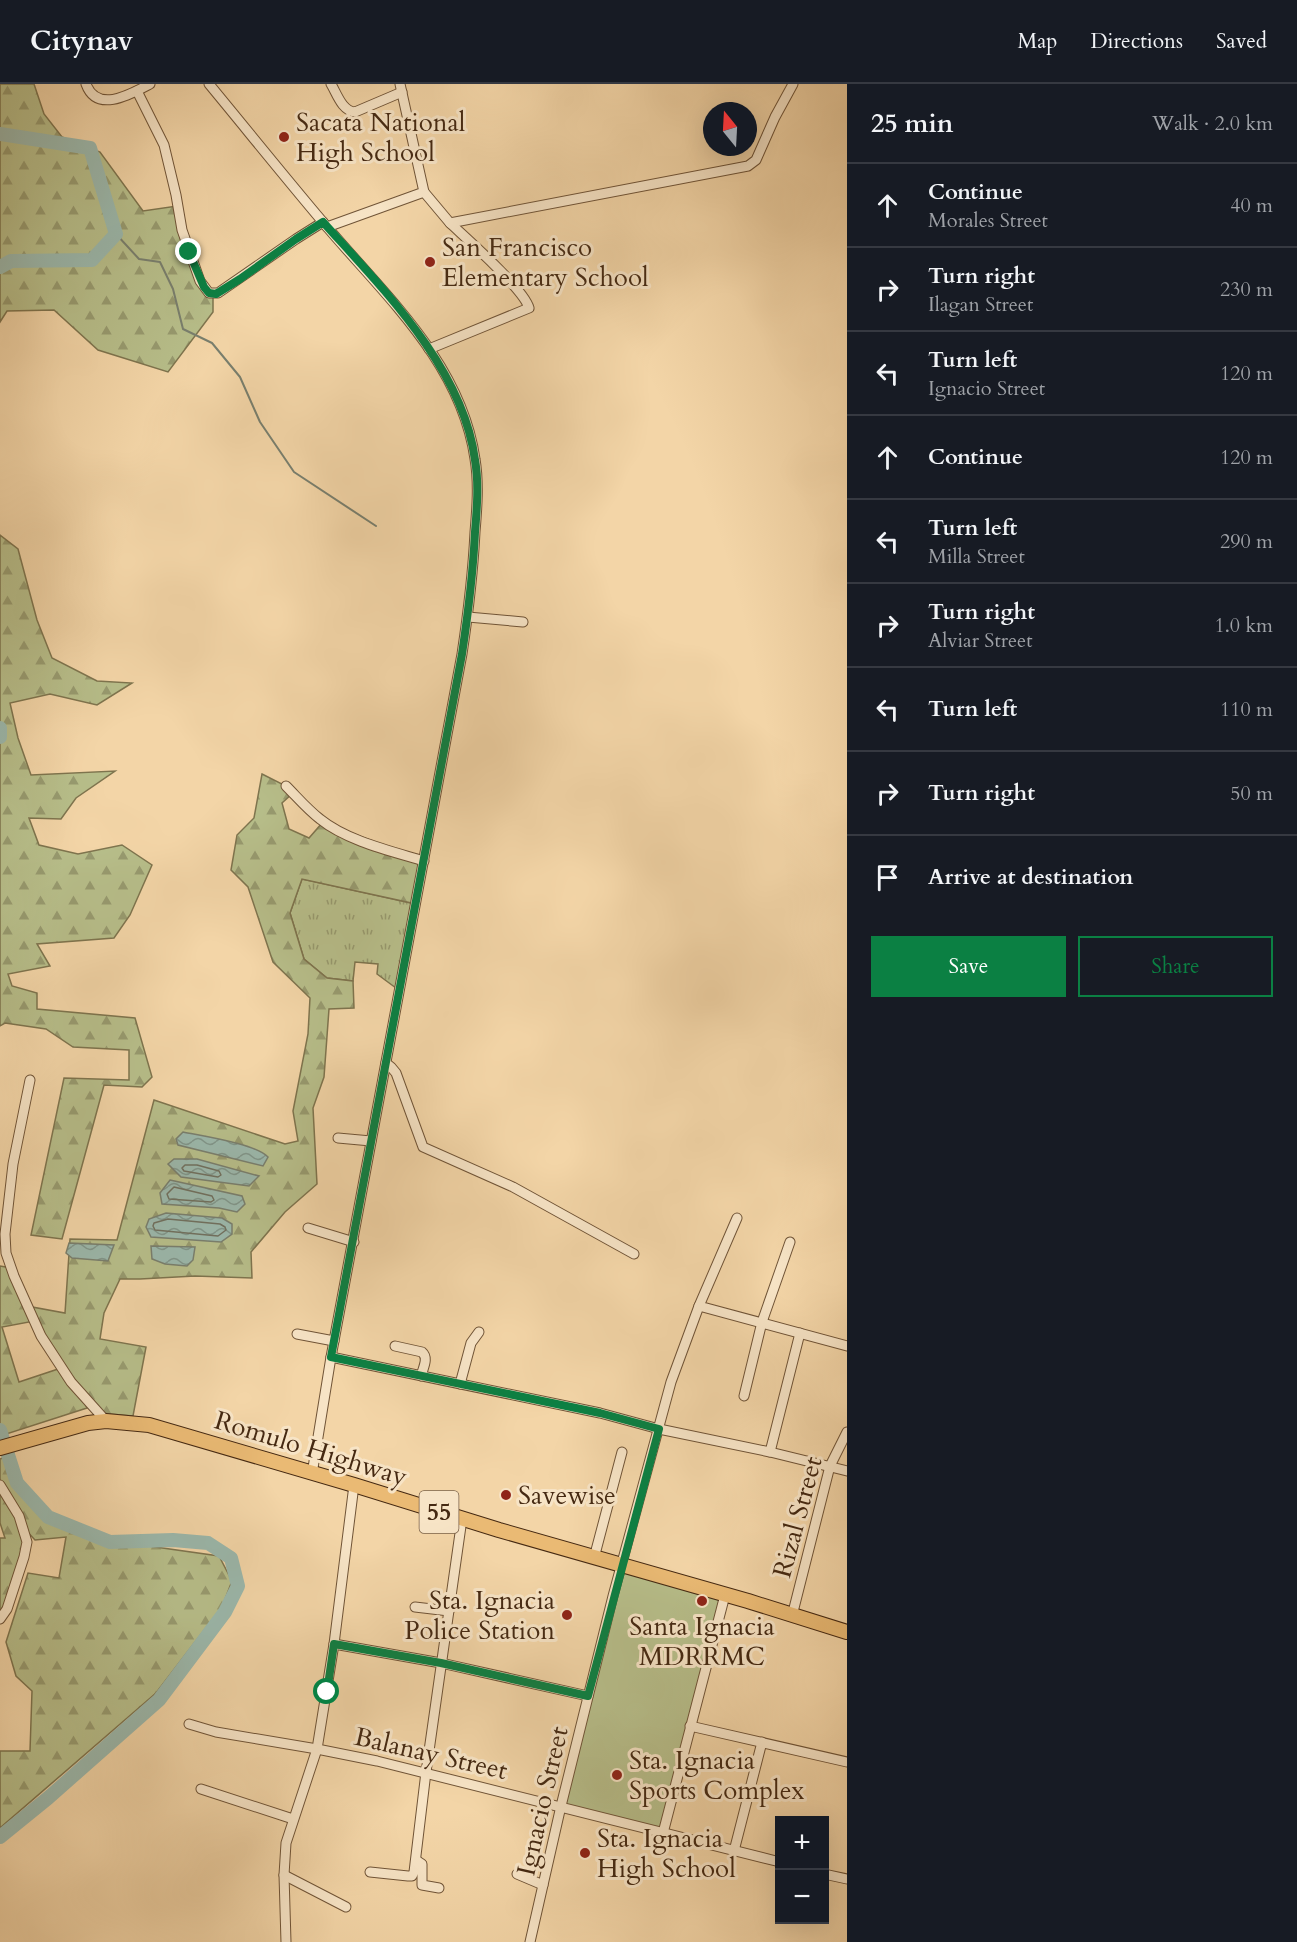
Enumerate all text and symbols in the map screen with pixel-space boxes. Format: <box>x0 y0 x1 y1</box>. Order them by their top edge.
text: Citynav <box>30 22 133 60</box>
text: Map <box>1017 27 1057 56</box>
text: Directions <box>1090 27 1183 56</box>
text: Saved <box>1216 27 1267 56</box>
north arrow <box>703 102 757 156</box>
place label: Sacata National High School <box>296 105 466 170</box>
text: 25 min <box>871 106 954 141</box>
text: Walk · 2.0 km <box>1152 110 1273 137</box>
marker: Sacata National High School <box>277 130 291 144</box>
text: Continue <box>928 177 1023 207</box>
icon: ahead <box>871 189 904 222</box>
text: 40 m <box>1230 192 1273 219</box>
text: Morales Street <box>928 207 1048 234</box>
place label: San Francisco Elementary School <box>442 230 649 295</box>
route end <box>175 238 201 264</box>
marker: San Francisco Elementary School <box>423 255 437 269</box>
text: Turn right <box>928 261 1035 291</box>
icon: right <box>871 273 904 306</box>
text: 230 m <box>1220 276 1273 303</box>
text: Ilagan Street <box>928 291 1033 318</box>
text: Turn left <box>928 345 1017 375</box>
icon: left <box>871 357 904 390</box>
text: 120 m <box>1220 360 1273 387</box>
text: Ignacio Street <box>928 375 1045 402</box>
icon: ahead <box>871 441 904 474</box>
text: Continue <box>928 442 1023 472</box>
text: 120 m <box>1220 444 1273 471</box>
text: Turn left <box>928 513 1017 543</box>
icon: left <box>871 525 904 558</box>
text: 290 m <box>1220 528 1273 555</box>
text: Milla Street <box>928 543 1025 570</box>
text: Turn right <box>928 597 1035 627</box>
icon: right <box>871 609 904 642</box>
text: 1.0 km <box>1214 612 1273 639</box>
text: Alviar Street <box>928 627 1032 654</box>
icon: left <box>871 693 904 726</box>
text: Turn left <box>928 694 1017 724</box>
text: 110 m <box>1220 696 1273 723</box>
icon: right <box>871 777 904 810</box>
text: Turn right <box>928 778 1035 808</box>
text: 50 m <box>1230 780 1273 807</box>
icon: arrive <box>871 861 904 894</box>
text: Arrive at destination <box>928 862 1133 892</box>
button: Save <box>871 936 1066 997</box>
button: Share <box>1078 936 1273 997</box>
street label: Romulo Highway <box>210 1403 412 1494</box>
street label: Rizal Street <box>764 1453 830 1582</box>
place label: Savewise <box>518 1478 616 1513</box>
marker: Savewise <box>499 1488 513 1502</box>
road number: 55 <box>420 1491 458 1533</box>
place label: Sta. Ignacia Police Station <box>404 1583 555 1648</box>
marker: Santa Ignacia MDRRMC <box>695 1594 709 1608</box>
marker: Sta. Ignacia Police Station <box>560 1608 574 1622</box>
place label: Santa Ignacia MDRRMC <box>629 1609 775 1674</box>
route start <box>313 1678 339 1704</box>
street label: Balanay Street <box>351 1719 511 1788</box>
street label: Ignacio Street <box>508 1723 577 1879</box>
place label: Sta. Ignacia Sports Complex <box>629 1743 804 1808</box>
marker: Sta. Ignacia Sports Complex <box>610 1768 624 1782</box>
map controls <box>775 1816 829 1924</box>
button: + <box>775 1816 829 1870</box>
place label: Sta. Ignacia High School <box>597 1821 736 1886</box>
marker: Sta. Ignacia High School <box>578 1846 592 1860</box>
button: − <box>775 1870 829 1924</box>

